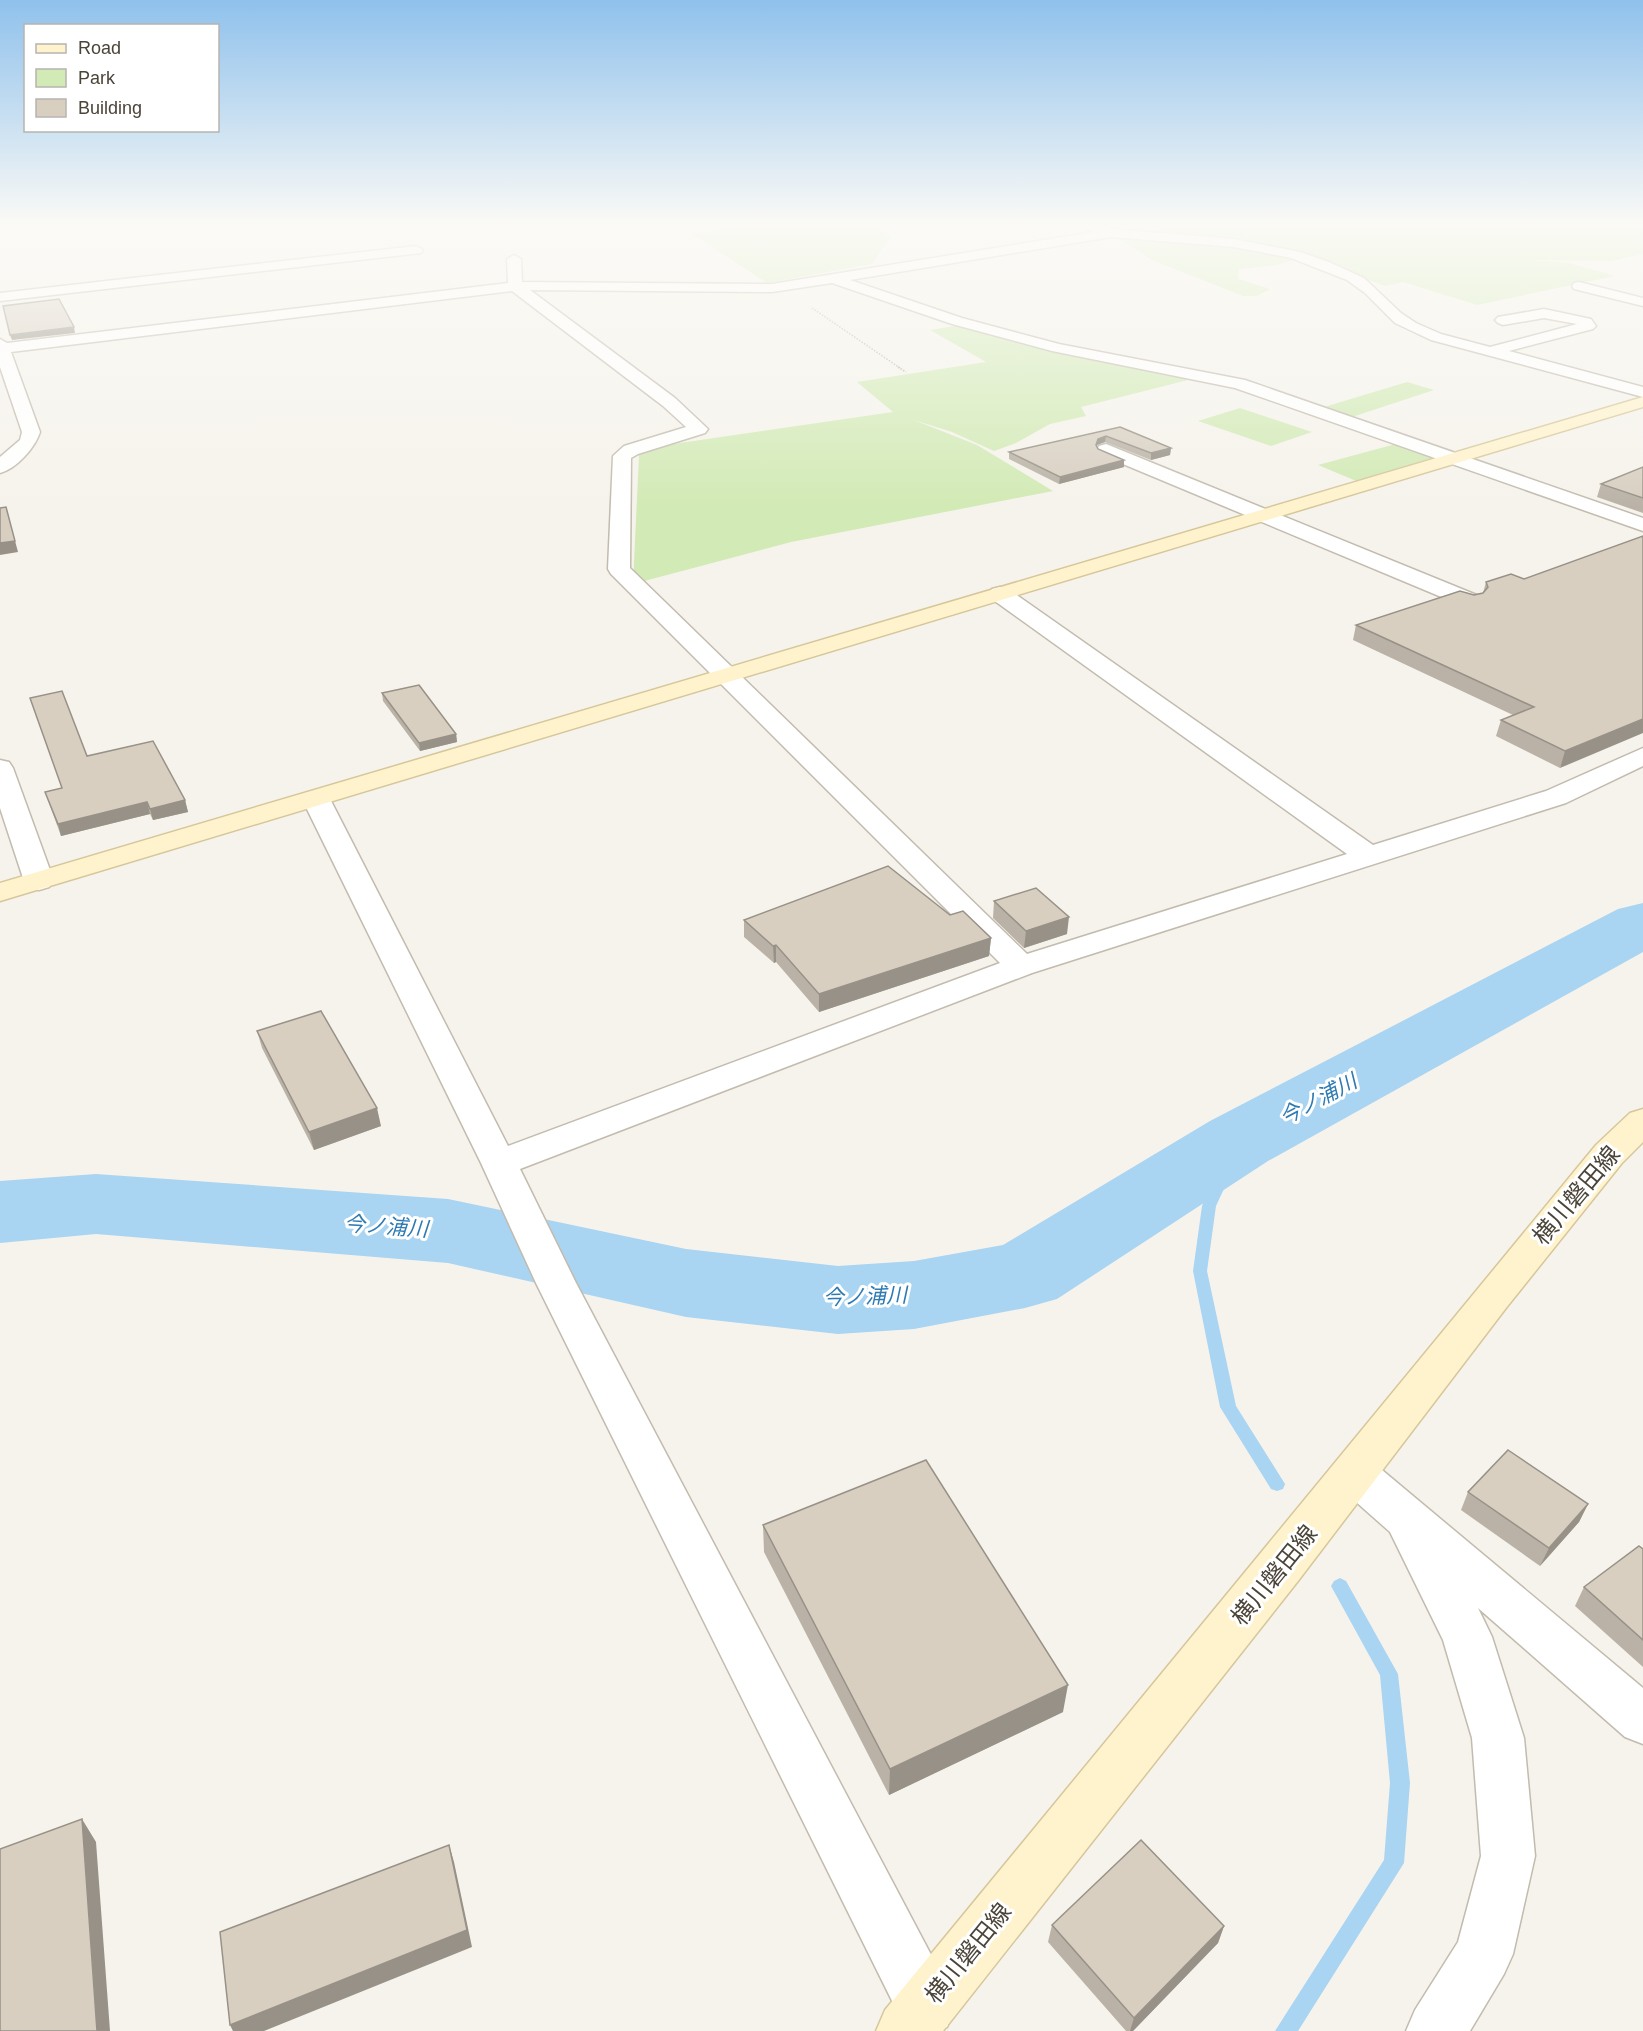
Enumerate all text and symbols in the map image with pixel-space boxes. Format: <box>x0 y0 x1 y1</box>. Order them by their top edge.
legend <box>24 24 219 132</box>
text: Road <box>78 38 121 58</box>
text: Park <box>78 68 116 88</box>
text: Building <box>78 98 142 118</box>
water label: 今ノ浦川 <box>1276 1068 1362 1129</box>
street label: 横川磐田線 <box>1527 1140 1625 1250</box>
water label: 今ノ浦川 <box>343 1212 431 1241</box>
water label: 今ノ浦川 <box>823 1283 909 1309</box>
street label: 横川磐田線 <box>1226 1520 1322 1630</box>
street label: 横川磐田線 <box>920 1898 1016 2008</box>

